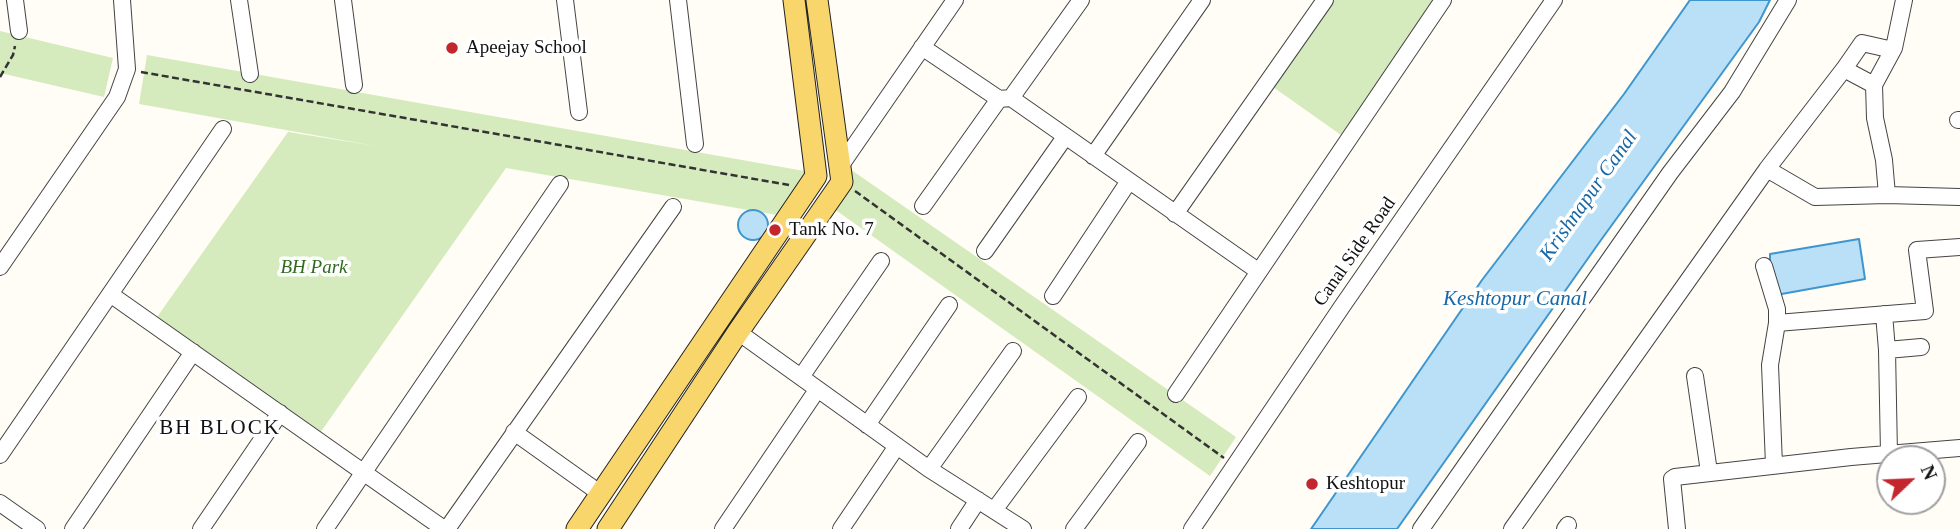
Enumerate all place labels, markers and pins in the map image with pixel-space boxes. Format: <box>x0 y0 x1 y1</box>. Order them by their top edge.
place label: Apeejay School <box>466 37 587 59</box>
marker: Apeejay School <box>444 40 460 56</box>
place label: Tank No. 7 <box>789 219 874 241</box>
marker: Tank No. 7 <box>767 222 783 238</box>
place label: Keshtopur <box>1326 473 1405 495</box>
marker: Keshtopur <box>1304 476 1320 492</box>

